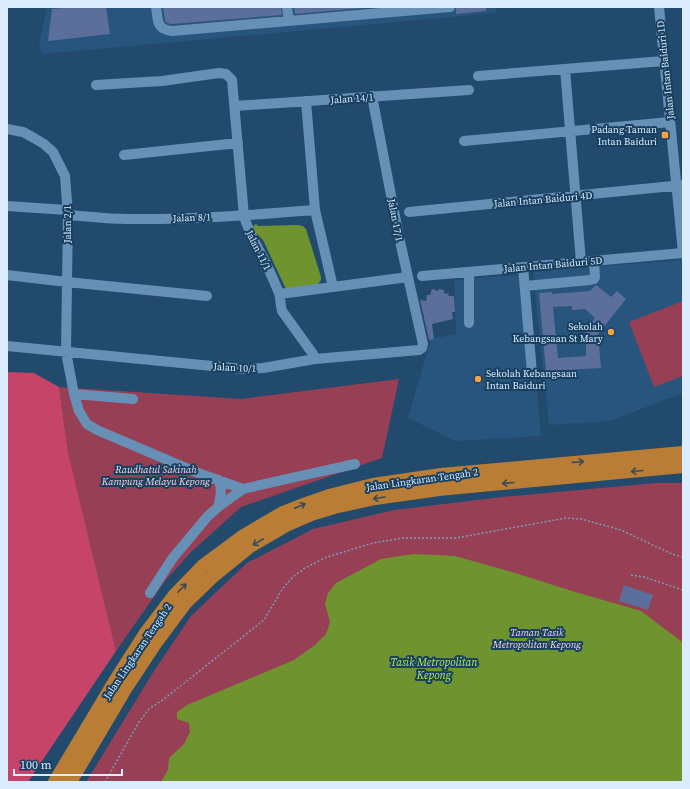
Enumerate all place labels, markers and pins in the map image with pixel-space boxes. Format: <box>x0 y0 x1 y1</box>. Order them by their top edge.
place label: Padang Taman Intan Baiduri <box>591 123 657 148</box>
marker: Padang Taman Intan Baiduri <box>660 130 670 140</box>
place label: Sekolah Kebangsaan St Mary <box>513 320 604 345</box>
marker: Sekolah Kebangsaan St Mary <box>606 327 616 337</box>
place label: Sekolah Kebangsaan Intan Baiduri <box>486 367 577 392</box>
marker: Sekolah Kebangsaan Intan Baiduri <box>473 374 483 384</box>

